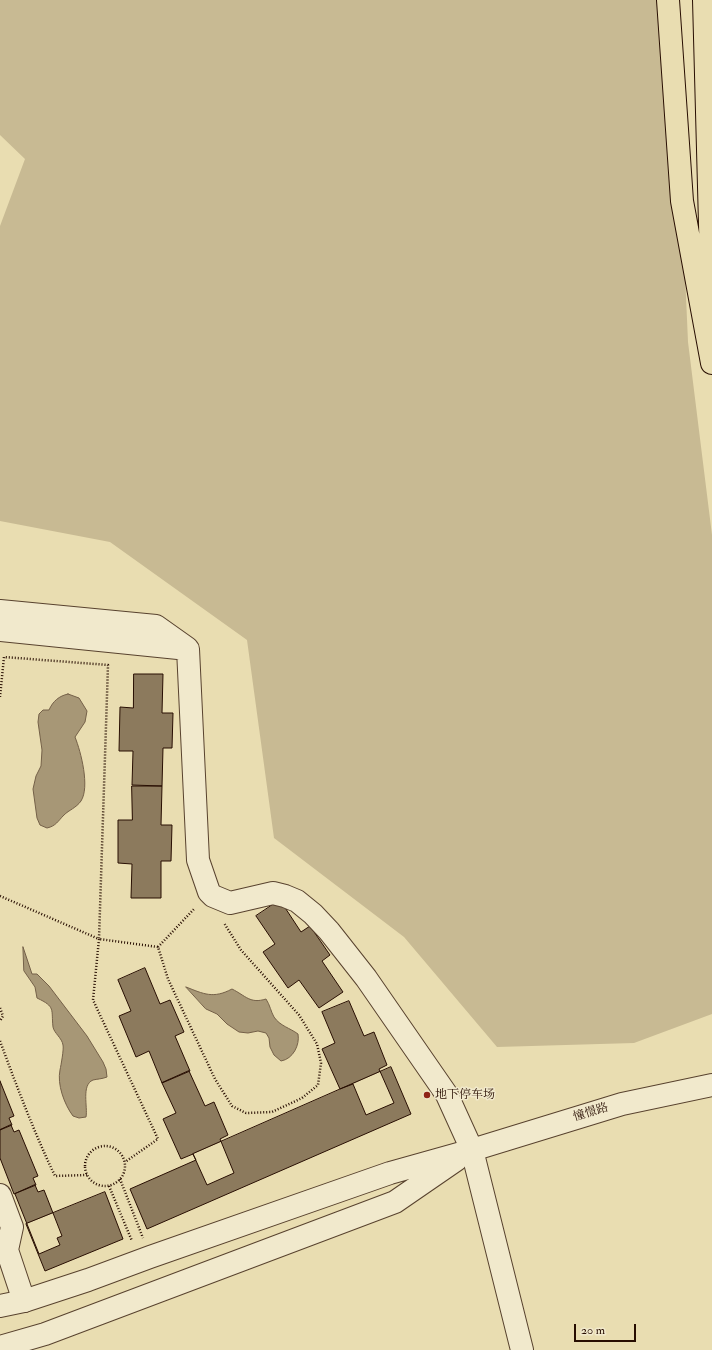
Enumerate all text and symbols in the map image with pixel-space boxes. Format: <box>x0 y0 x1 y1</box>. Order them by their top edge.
place label: 地下停车场 <box>435 1088 495 1102</box>
marker: 地下停车场 <box>422 1090 432 1100</box>
street label: 憧憬路 <box>572 1101 610 1125</box>
scale bar <box>576 1316 638 1342</box>
text: 20 m <box>581 1323 605 1338</box>

